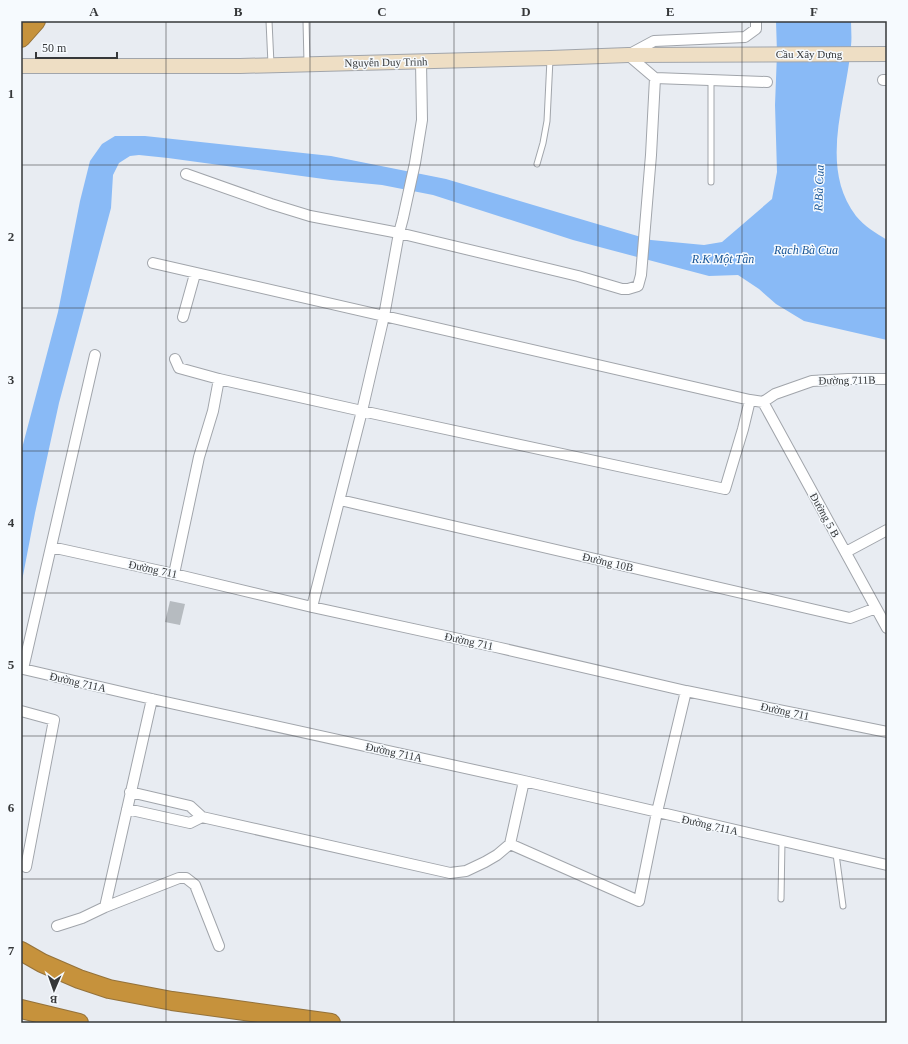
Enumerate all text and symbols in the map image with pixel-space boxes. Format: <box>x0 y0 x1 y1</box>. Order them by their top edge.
text: A <box>89 4 99 19</box>
text: B <box>234 4 243 19</box>
text: C <box>377 4 387 19</box>
text: D <box>521 4 531 19</box>
text: E <box>666 4 674 19</box>
text: F <box>810 4 818 19</box>
scale bar <box>36 34 117 60</box>
text: 50 m <box>42 41 67 55</box>
street label: Cầu Xây Dựng <box>776 48 843 60</box>
street label: Nguyễn Duy Trinh <box>344 55 428 69</box>
text: 1 <box>8 86 14 101</box>
water label: R.Bà Cua <box>811 164 827 213</box>
text: 2 <box>8 229 14 244</box>
water label: Rạch Bà Cua <box>773 243 838 257</box>
water label: R.K Một Tần <box>691 252 754 266</box>
text: 3 <box>8 372 15 387</box>
street label: Đường 711B <box>818 374 876 386</box>
street label: Đường 5 B <box>808 491 842 539</box>
text: 4 <box>8 515 15 530</box>
street label: Đường 10B <box>581 550 635 574</box>
street label: Đường 711 <box>128 558 178 580</box>
street label: Đường 711 <box>444 630 494 652</box>
text: 5 <box>8 657 15 672</box>
street label: Đường 711A <box>49 670 107 694</box>
street label: Đường 711 <box>760 700 810 722</box>
street label: Đường 711A <box>365 740 423 764</box>
text: 6 <box>8 800 15 815</box>
street label: Đường 711A <box>681 813 739 837</box>
text: 7 <box>8 943 15 958</box>
north arrow <box>34 970 74 1010</box>
text: B <box>49 994 58 1006</box>

